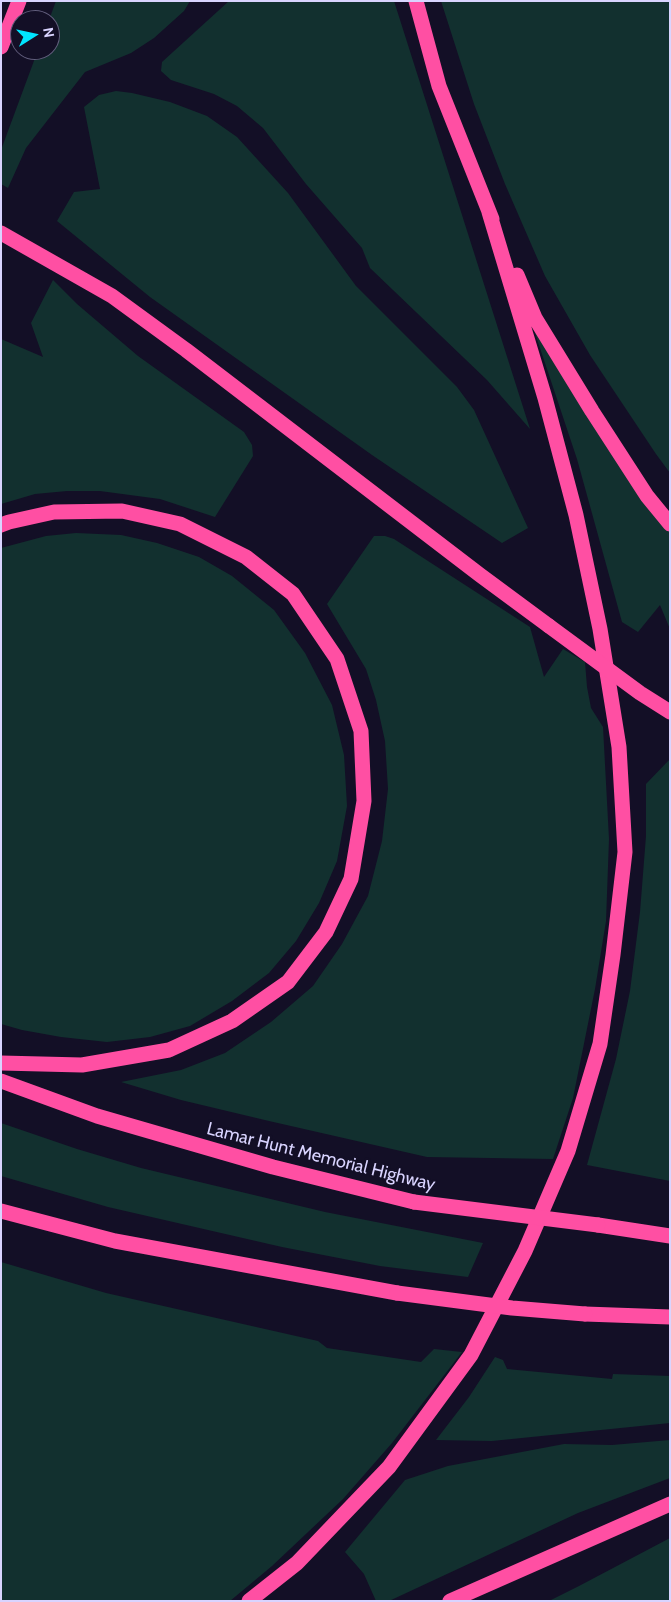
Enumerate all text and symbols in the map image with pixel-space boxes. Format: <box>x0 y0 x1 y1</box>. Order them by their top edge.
north arrow <box>10 10 60 60</box>
text: N <box>39 26 59 39</box>
street label: Lamar Hunt Memorial Highway <box>204 1118 438 1196</box>

